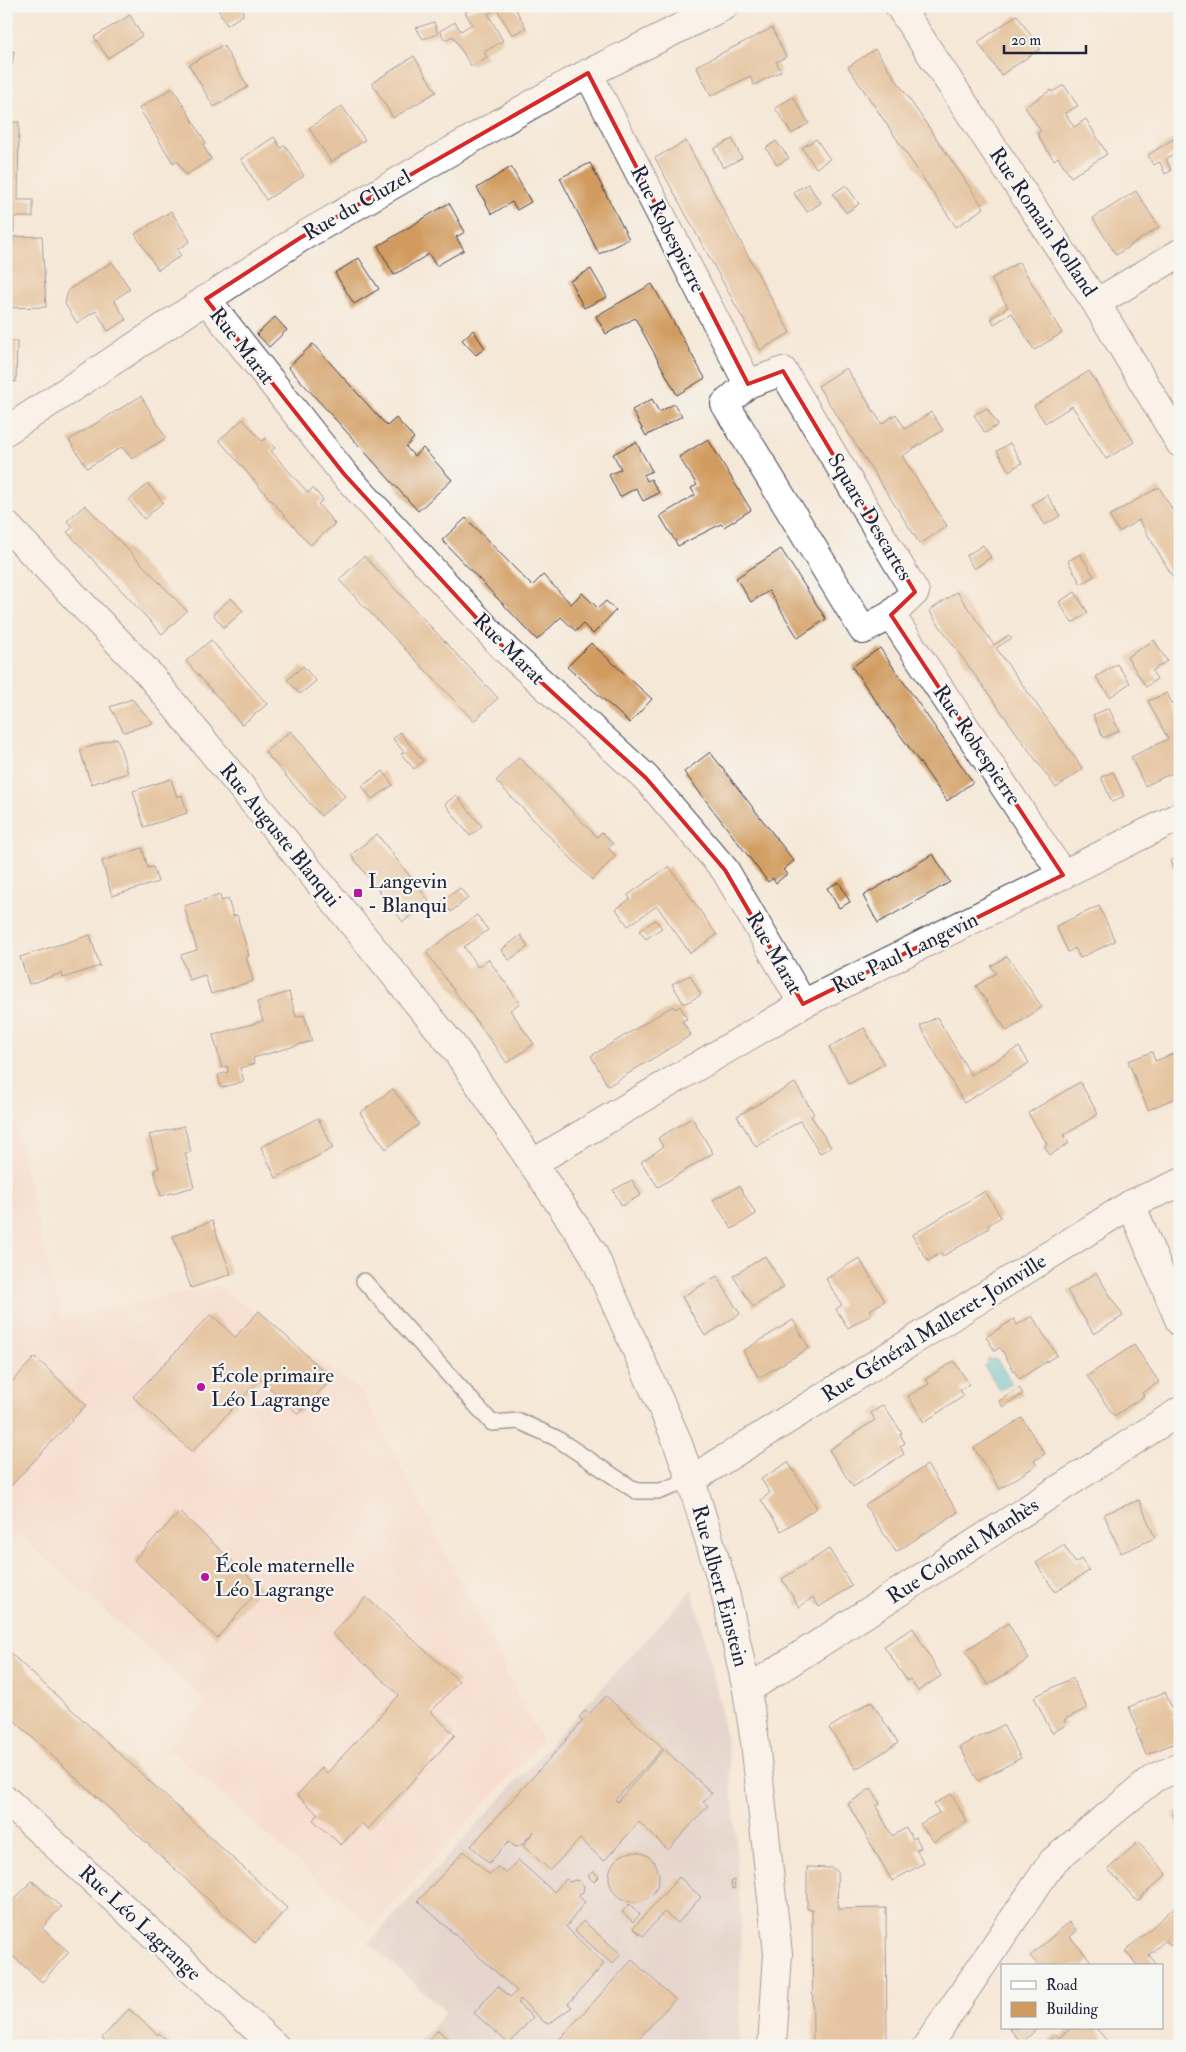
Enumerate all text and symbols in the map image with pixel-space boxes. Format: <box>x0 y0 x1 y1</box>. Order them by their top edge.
scale bar <box>1004 22 1086 54</box>
text: 20 m <box>1011 31 1041 50</box>
street label: Rue Romain Rolland <box>983 142 1103 303</box>
street label: Rue Robespierre <box>624 161 712 297</box>
street label: Rue du Cluzel <box>298 163 416 247</box>
street label: Rue Marat <box>203 302 281 390</box>
street label: Square Descartes <box>821 448 919 586</box>
street label: Rue Marat <box>467 607 551 691</box>
street label: Rue Robespierre <box>927 680 1027 810</box>
street label: Rue Auguste Blanqui <box>214 758 347 913</box>
place label: Langevin - Blanqui <box>368 868 448 919</box>
marker: Langevin - Blanqui <box>352 887 364 899</box>
street label: Rue Paul Langevin <box>828 906 983 1000</box>
street label: Rue Marat <box>740 907 809 999</box>
street label: Rue Général Malleret-Joinville <box>817 1248 1052 1408</box>
place label: École primaire Léo Lagrange <box>211 1362 334 1413</box>
marker: École primaire Léo Lagrange <box>195 1381 207 1393</box>
street label: Rue Colonel Manhès <box>882 1492 1044 1610</box>
street label: Rue Albert Einstein <box>685 1502 755 1670</box>
place label: École maternelle Léo Lagrange <box>215 1552 355 1603</box>
marker: École maternelle Léo Lagrange <box>199 1571 211 1583</box>
street label: Rue Léo Lagrange <box>73 1859 207 1987</box>
legend <box>1001 1964 1164 2030</box>
text: Road <box>1046 1976 1078 1995</box>
text: Building <box>1046 2000 1098 2019</box>

